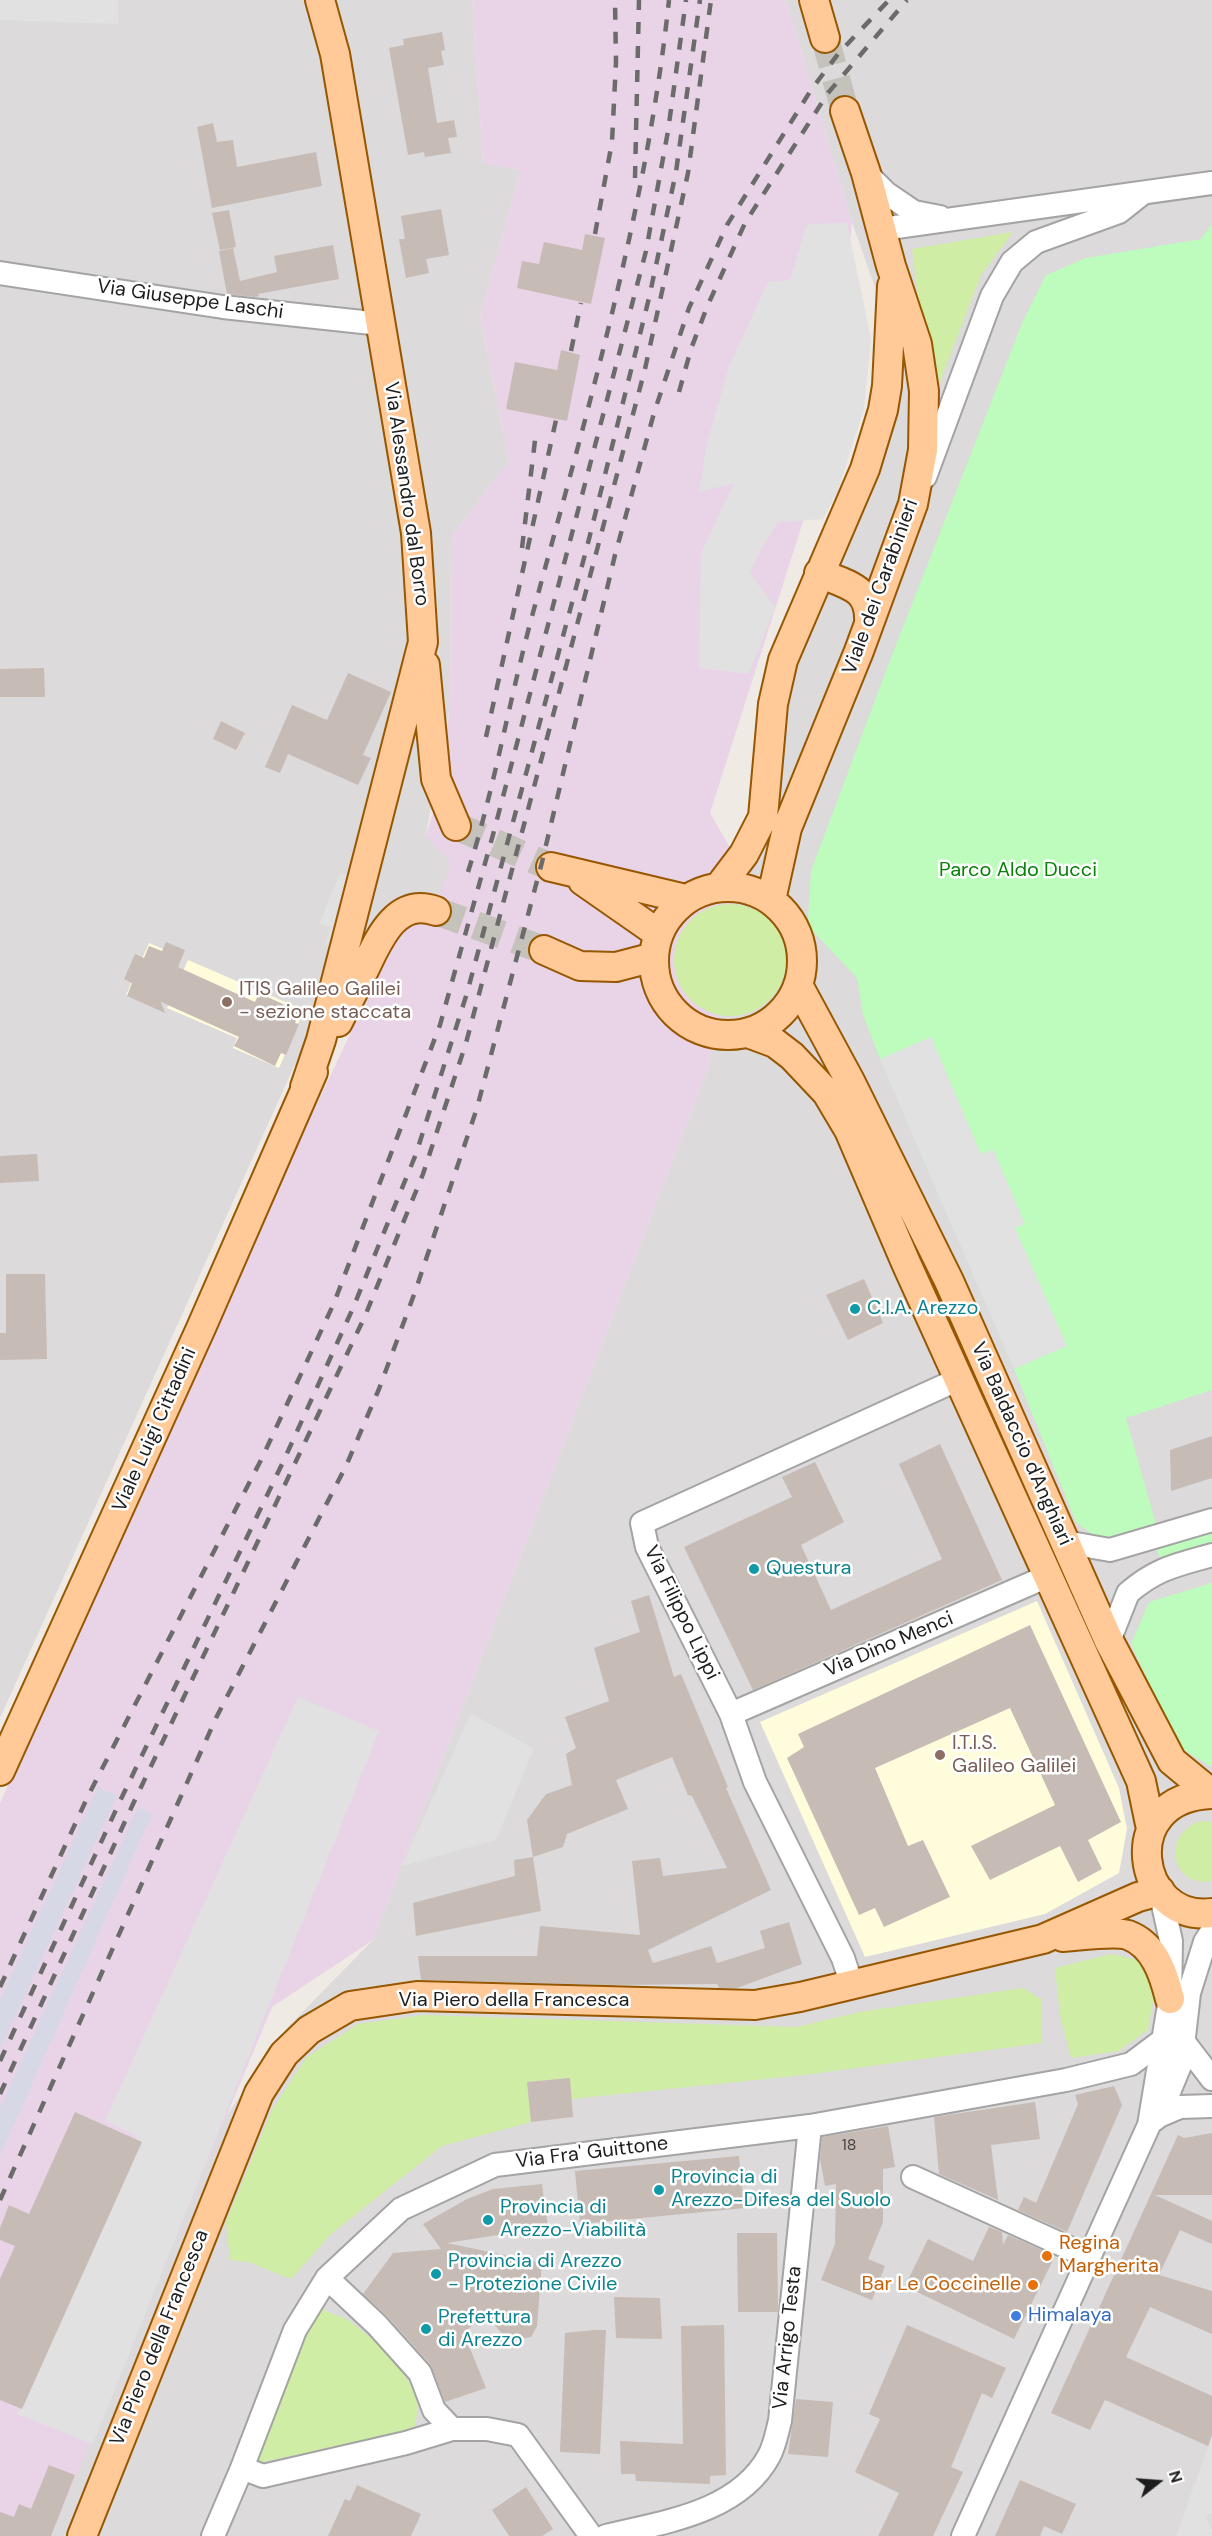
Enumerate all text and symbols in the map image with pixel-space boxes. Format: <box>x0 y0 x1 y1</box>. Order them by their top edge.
street label: Via Giuseppe Laschi <box>95 275 285 325</box>
street label: Via Alessandro dal Borro <box>378 380 434 608</box>
street label: Viale dei Carabinieri <box>838 496 924 678</box>
park label: Parco Aldo Ducci <box>939 859 1097 883</box>
place label: ITIS Galileo Galilei - sezione staccata <box>239 978 411 1025</box>
marker: ITIS Galileo Galilei - sezione staccata <box>220 995 234 1009</box>
place label: C.I.A. Arezzo <box>867 1297 978 1321</box>
marker: C.I.A. Arezzo <box>848 1302 862 1316</box>
street label: Via Baldaccio d'Anghiari <box>965 1339 1077 1549</box>
street label: Viale Luigi Cittadini <box>108 1344 202 1516</box>
street label: Via Filippo Lippi <box>638 1542 724 1684</box>
place label: Questura <box>766 1557 851 1581</box>
marker: Questura <box>747 1562 761 1576</box>
street label: Via Dino Menci <box>821 1607 957 1683</box>
place label: I.T.I.S. Galileo Galilei <box>952 1732 1076 1779</box>
marker: I.T.I.S. Galileo Galilei <box>933 1748 947 1762</box>
street label: Via Piero della Francesca <box>399 1989 629 2013</box>
street label: Via Fra' Guittone <box>514 2132 670 2174</box>
house number: 18 <box>842 2136 856 2156</box>
place label: Provincia di Arezzo-Difesa del Suolo <box>671 2166 891 2213</box>
marker: Provincia di Arezzo-Difesa del Suolo <box>652 2183 666 2197</box>
place label: Provincia di Arezzo-Viabilità <box>500 2196 646 2243</box>
marker: Provincia di Arezzo-Viabilità <box>481 2213 495 2227</box>
street label: Via Piero della Francesca <box>106 2226 214 2450</box>
place label: Regina Margherita <box>1059 2232 1159 2279</box>
marker: Regina Margherita <box>1040 2249 1054 2263</box>
place label: Provincia di Arezzo - Protezione Civile <box>448 2250 622 2297</box>
street label: Via Arrigo Testa <box>769 2265 807 2411</box>
marker: Provincia di Arezzo - Protezione Civile <box>429 2267 443 2281</box>
place label: Bar Le Coccinelle <box>862 2273 1021 2297</box>
marker: Bar Le Coccinelle <box>1026 2278 1040 2292</box>
place label: Himalaya <box>1028 2304 1112 2328</box>
place label: Prefettura di Arezzo <box>438 2306 531 2353</box>
marker: Himalaya <box>1009 2309 1023 2323</box>
marker: Prefettura di Arezzo <box>419 2322 433 2336</box>
north arrow <box>1128 2452 1188 2512</box>
text: N <box>1164 2468 1187 2485</box>

